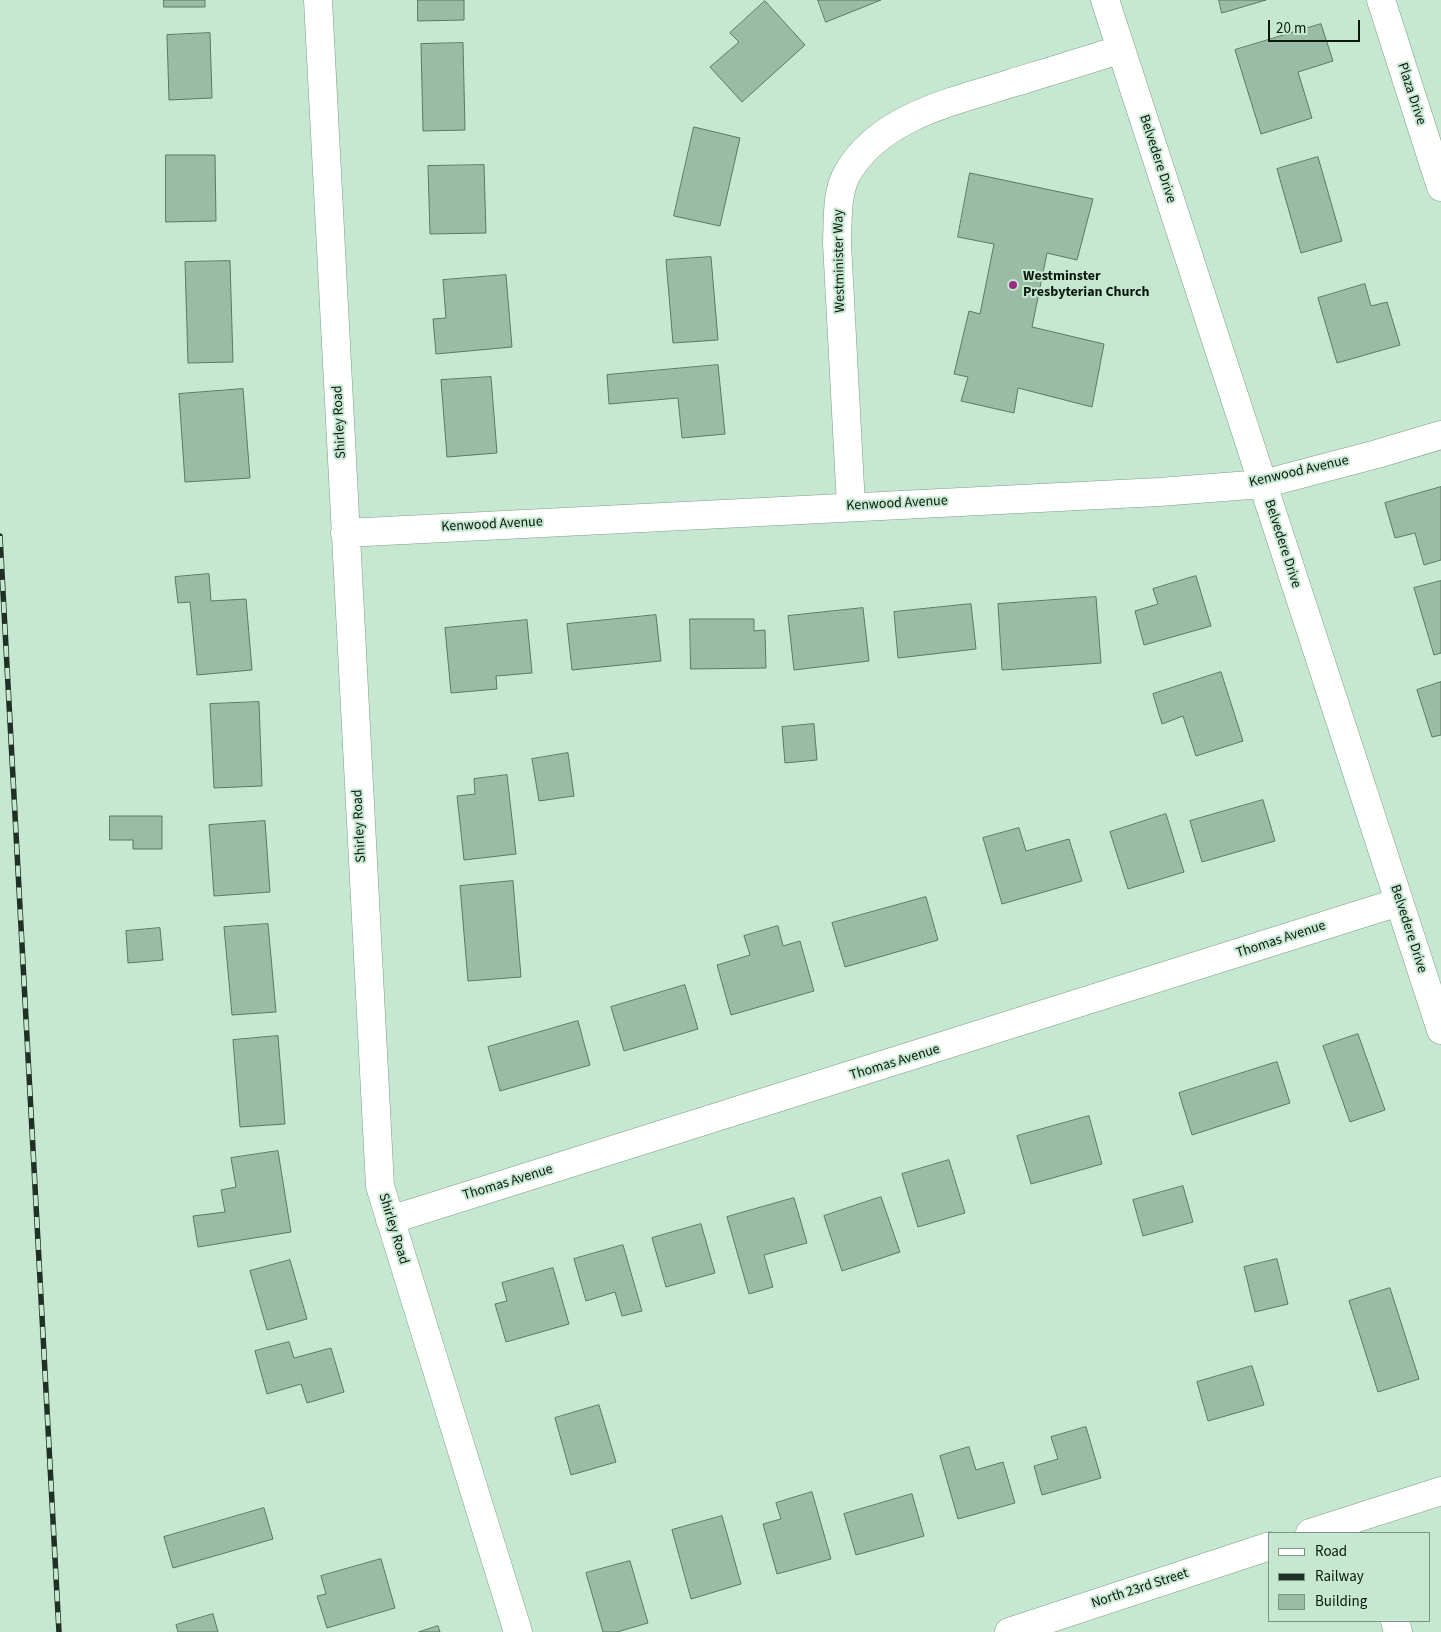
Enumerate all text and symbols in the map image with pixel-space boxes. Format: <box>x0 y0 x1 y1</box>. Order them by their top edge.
scale bar <box>1271 10 1364 42</box>
text: 20 m <box>1276 18 1306 39</box>
street label: Plaza Drive <box>1393 61 1429 127</box>
street label: Belvedere Drive <box>1135 113 1179 205</box>
street label: Westminister Way <box>831 209 849 313</box>
place label: Westminster Presbyterian Church <box>1023 269 1149 302</box>
marker: Westminster Presbyterian Church <box>1007 279 1019 291</box>
street label: Shirley Road <box>330 385 350 459</box>
street label: Kenwood Avenue <box>1248 452 1350 492</box>
street label: Kenwood Avenue <box>846 493 948 515</box>
street label: Belvedere Drive <box>1260 498 1304 590</box>
street label: Kenwood Avenue <box>441 514 543 536</box>
street label: Shirley Road <box>350 789 370 863</box>
street label: Belvedere Drive <box>1386 883 1430 975</box>
street label: Thomas Avenue <box>1234 918 1328 962</box>
street label: Thomas Avenue <box>848 1041 942 1085</box>
street label: Thomas Avenue <box>461 1161 555 1205</box>
street label: Shirley Road <box>374 1191 412 1267</box>
legend <box>1268 1532 1431 1622</box>
text: Road <box>1315 1541 1347 1562</box>
street label: North 23rd Street <box>1089 1565 1191 1613</box>
text: Railway <box>1315 1566 1364 1587</box>
text: Building <box>1315 1591 1367 1612</box>

